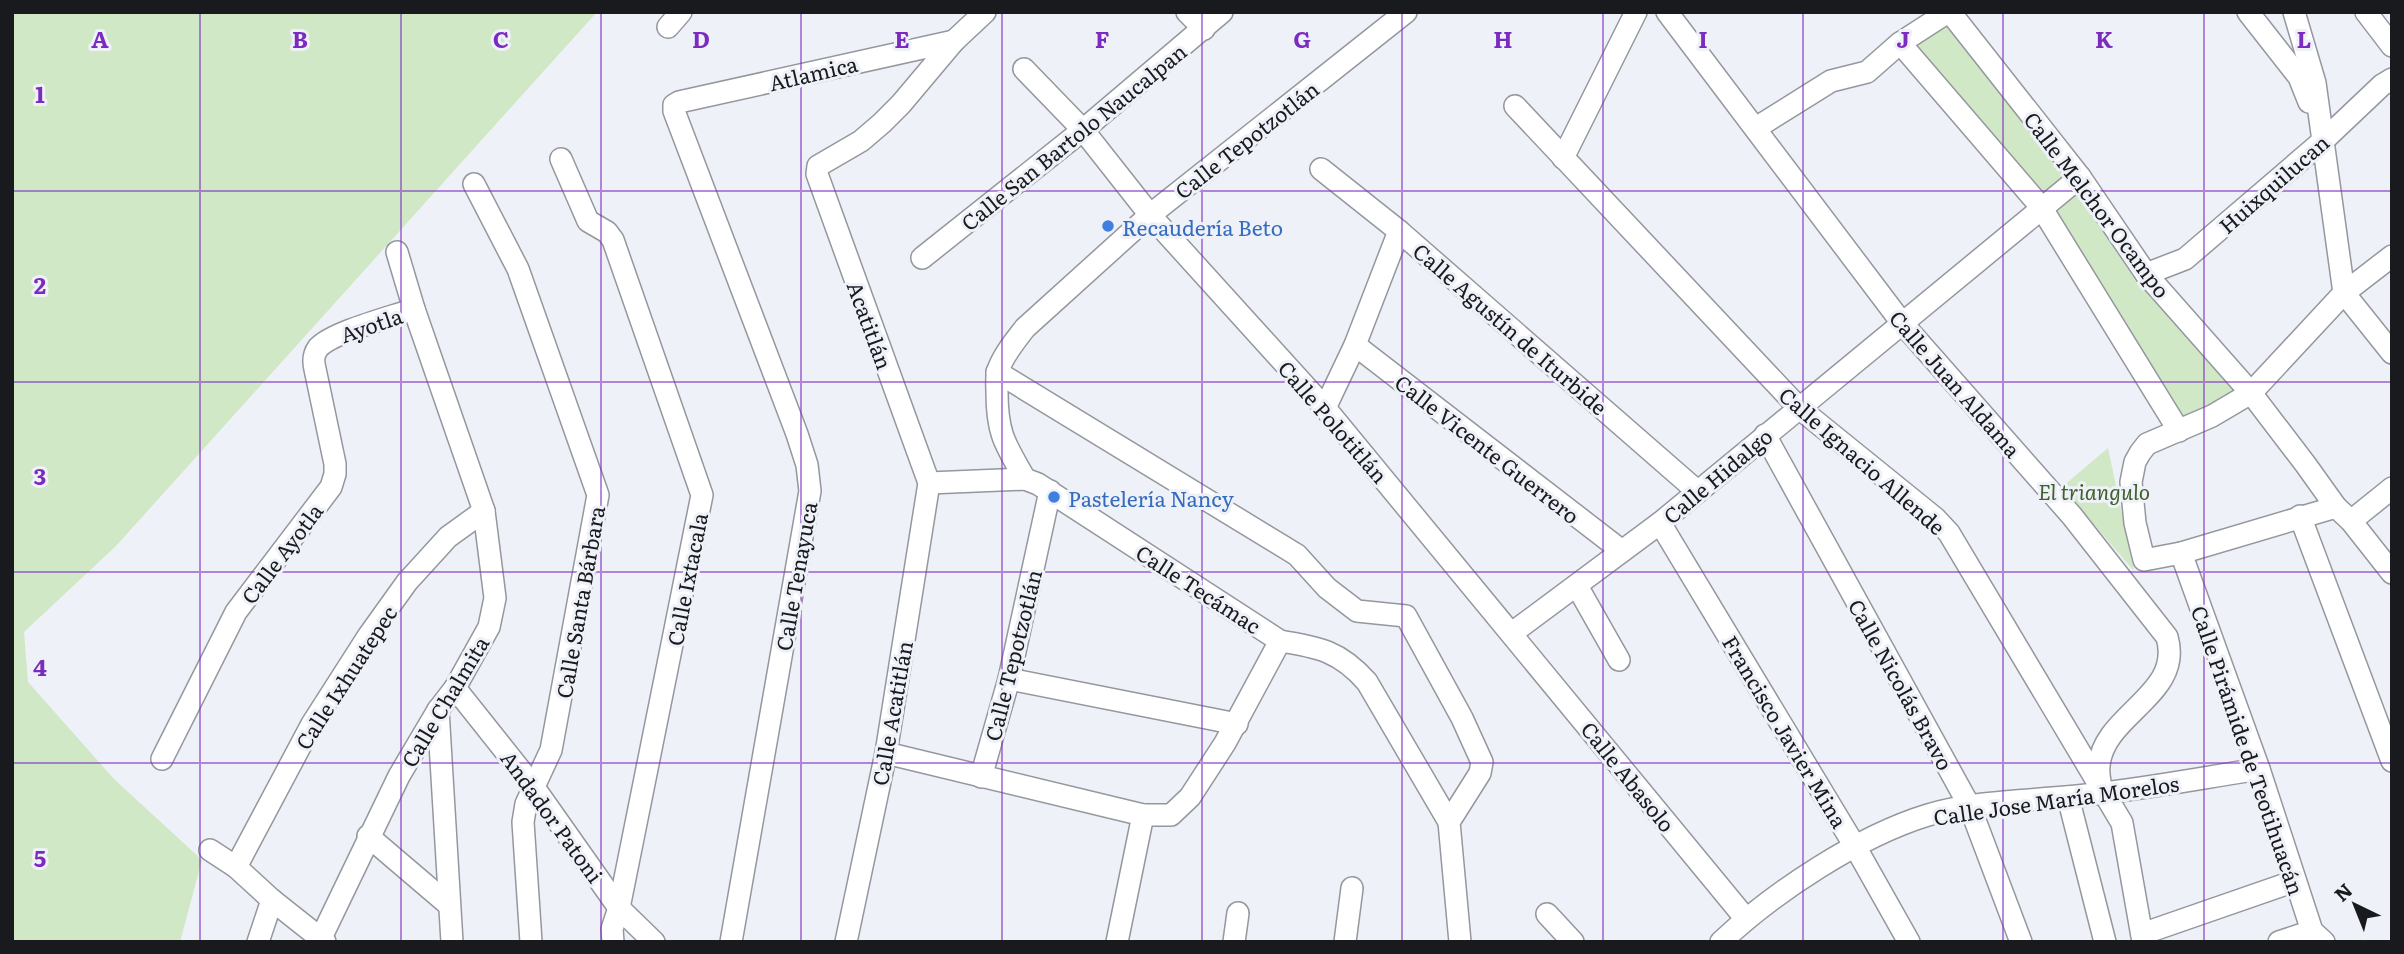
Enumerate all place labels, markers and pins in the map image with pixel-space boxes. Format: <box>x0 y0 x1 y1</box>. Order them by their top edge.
place label: Recaudería Beto <box>1122 211 1283 242</box>
marker: Recaudería Beto <box>1100 218 1116 234</box>
place label: Pastelería Nancy <box>1068 482 1235 513</box>
marker: Pastelería Nancy <box>1046 489 1062 505</box>

